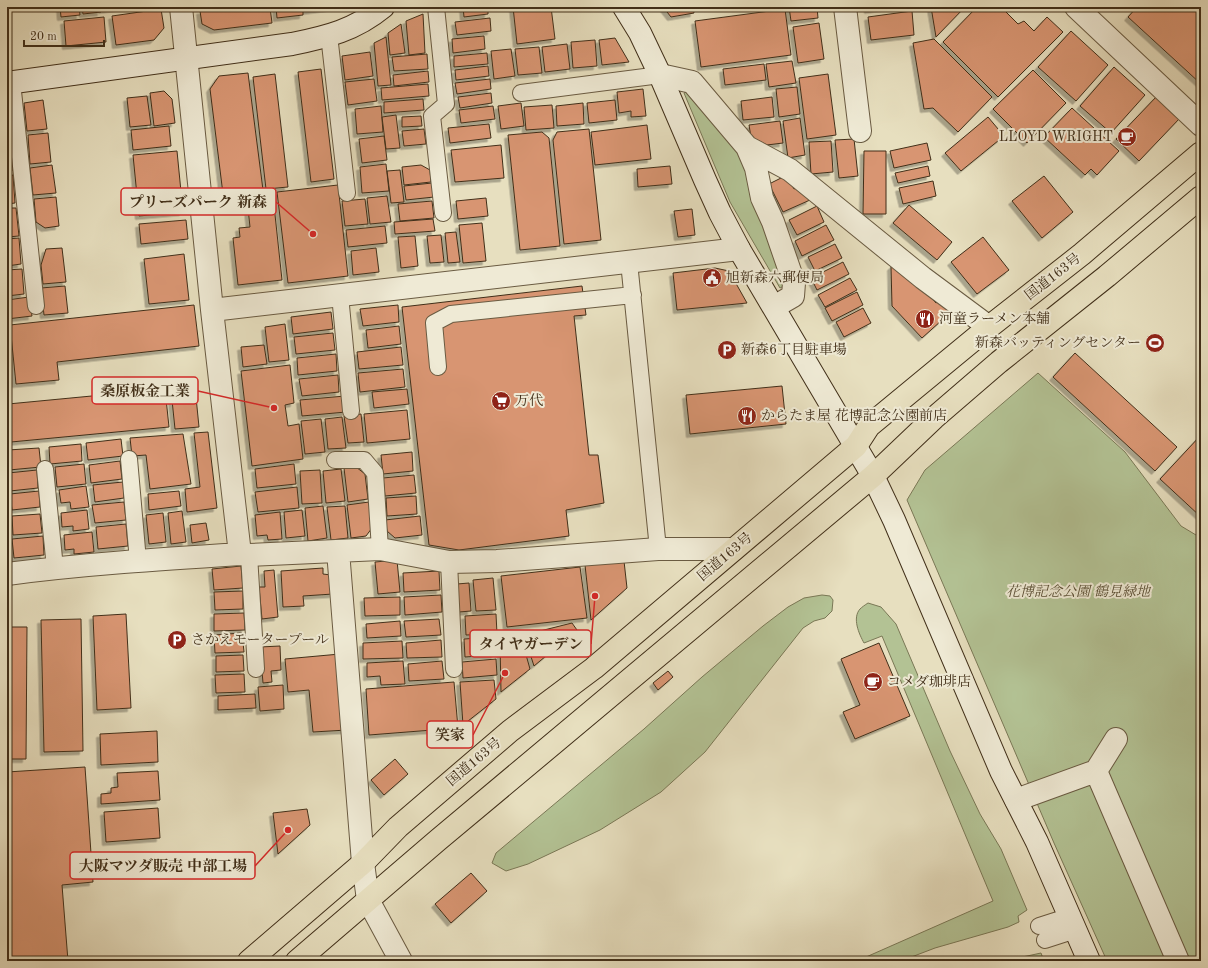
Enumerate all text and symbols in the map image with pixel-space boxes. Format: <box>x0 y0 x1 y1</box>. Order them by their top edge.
scale bar <box>24 22 104 48</box>
text: 20 m <box>30 31 57 43</box>
cafe icon: LLOYD WRIGHT <box>1116 126 1138 148</box>
place label: LLOYD WRIGHT <box>999 130 1113 144</box>
callout: プリーズパーク 新森 <box>121 188 276 215</box>
text: プリーズパーク 新森 <box>129 194 267 211</box>
street label: 国道163号 <box>1022 250 1083 303</box>
public building icon: 旭新森六郵便局 <box>701 267 723 289</box>
place label: 旭新森六郵便局 <box>726 270 824 285</box>
restaurant icon: 河童ラーメン本舗 <box>914 308 936 330</box>
place label: 河童ラーメン本舗 <box>939 311 1050 326</box>
sports icon: 新森バッティングセンター <box>1144 332 1166 354</box>
place label: 新森バッティングセンター <box>975 335 1141 350</box>
parking icon: 新森6丁目駐車場 <box>716 339 738 361</box>
place label: 新森6丁目駐車場 <box>741 342 847 357</box>
callout: 桑原板金工業 <box>92 377 198 404</box>
text: 桑原板金工業 <box>100 383 190 400</box>
supermarket icon: 万代 <box>490 390 512 412</box>
place label: 万代 <box>515 393 543 408</box>
restaurant icon: からたま屋 花博記念公園前店 <box>736 405 758 427</box>
place label: からたま屋 花博記念公園前店 <box>761 407 947 423</box>
street label: 国道163号 <box>694 530 755 584</box>
park label: 花博記念公園 鶴見緑地 <box>1006 584 1152 599</box>
parking icon: さかえモータープール <box>166 629 188 651</box>
callout: タイヤガーデン <box>470 630 591 657</box>
place label: さかえモータープール <box>191 632 329 647</box>
text: タイヤガーデン <box>479 636 583 653</box>
cafe icon: コメダ珈琲店 <box>862 671 884 693</box>
place label: コメダ珈琲店 <box>887 674 971 689</box>
callout: 笑家 <box>427 721 473 748</box>
text: 笑家 <box>435 727 465 744</box>
street label: 国道163号 <box>443 735 504 789</box>
callout: 大阪マツダ販売 中部工場 <box>70 852 255 879</box>
text: 大阪マツダ販売 中部工場 <box>79 858 247 875</box>

